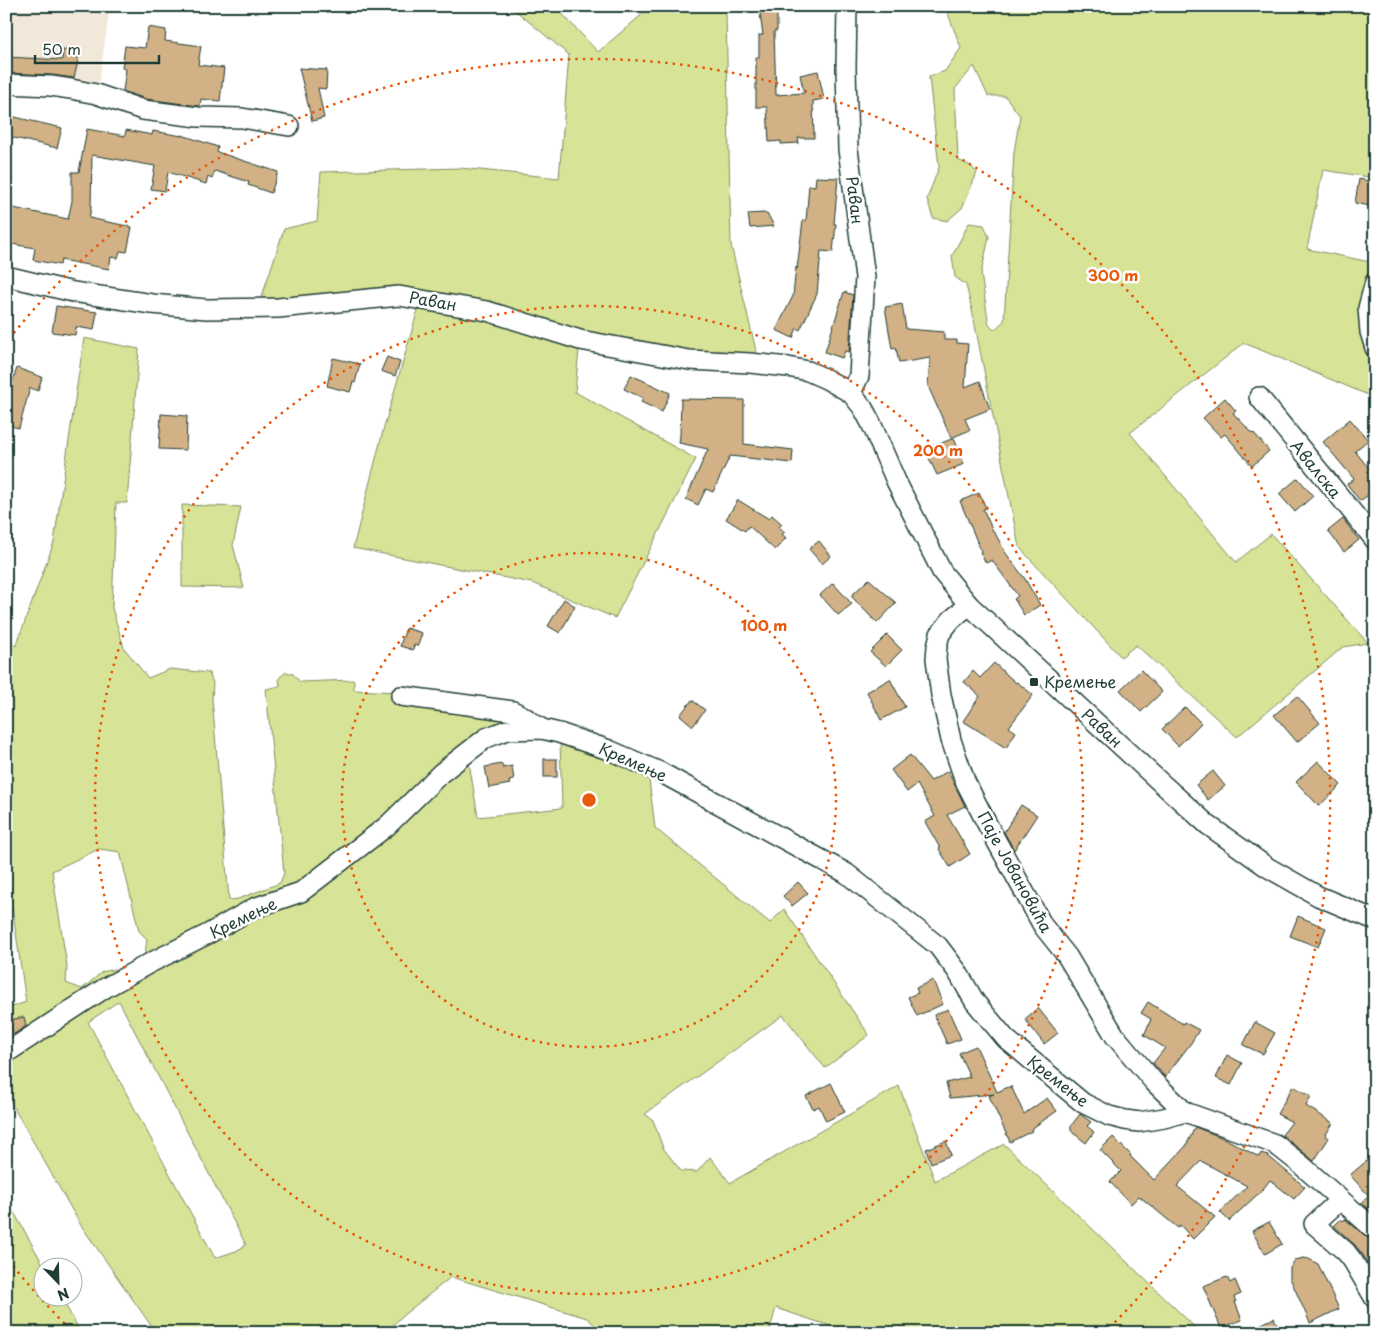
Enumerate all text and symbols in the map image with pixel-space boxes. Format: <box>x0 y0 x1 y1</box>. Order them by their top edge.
scale bar <box>35 32 159 64</box>
text: 50 m <box>42 37 81 60</box>
street label: Раван <box>841 175 871 225</box>
text: 300 m <box>1088 263 1138 286</box>
street label: Раван <box>407 284 459 316</box>
street label: Авалска <box>1286 434 1348 503</box>
text: 200 m <box>913 438 963 461</box>
text: 100 m <box>741 613 787 636</box>
place label: Кремење <box>1044 669 1117 693</box>
marker: Кремење <box>1028 676 1040 688</box>
street label: Раван <box>1077 702 1128 752</box>
street label: Кремење <box>596 735 672 787</box>
centre of rings <box>580 791 598 809</box>
street label: Паје Јовановића <box>973 807 1059 936</box>
street label: Кремење <box>205 890 281 944</box>
street label: Кремење <box>1023 1049 1095 1112</box>
north arrow <box>32 1256 82 1306</box>
text: N <box>54 1283 72 1306</box>

